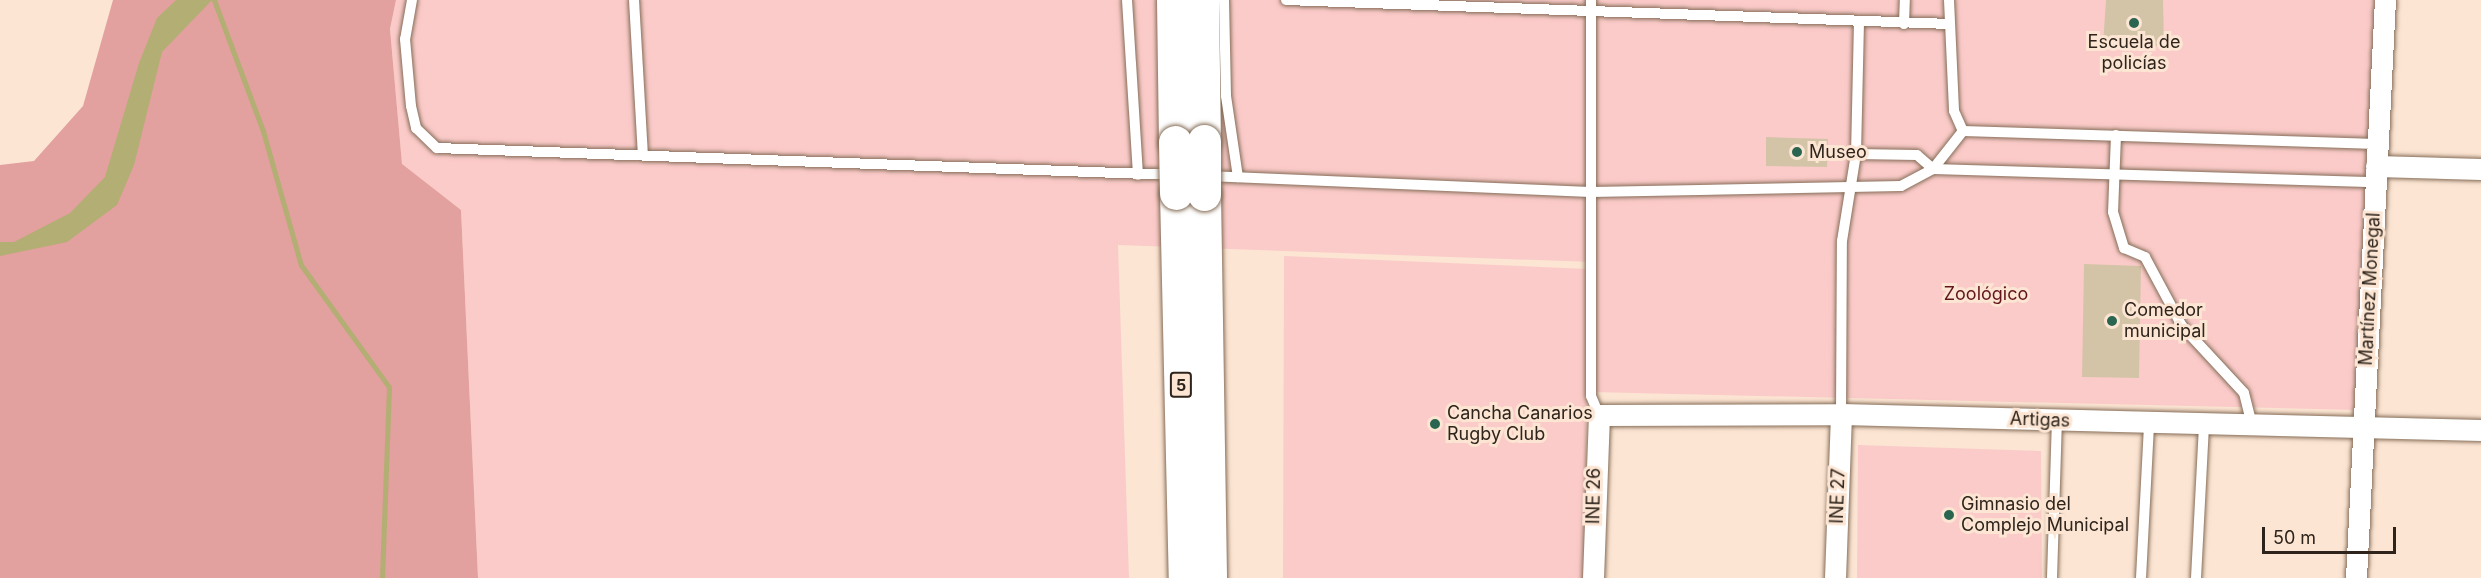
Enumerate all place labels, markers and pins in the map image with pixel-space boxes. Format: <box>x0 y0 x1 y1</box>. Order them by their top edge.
marker: Escuela de policías <box>2127 16 2141 30</box>
place label: Escuela de policías <box>2088 32 2180 74</box>
place label: Museo <box>1809 141 1867 163</box>
marker: Museo <box>1790 145 1804 159</box>
place label: Comedor municipal <box>2124 300 2206 342</box>
marker: Comedor municipal <box>2105 314 2119 328</box>
place label: Cancha Canarios Rugby Club <box>1447 403 1593 446</box>
marker: Cancha Canarios Rugby Club <box>1428 417 1442 431</box>
place label: Gimnasio del Complejo Municipal <box>1961 494 2129 536</box>
marker: Gimnasio del Complejo Municipal <box>1942 508 1956 522</box>

